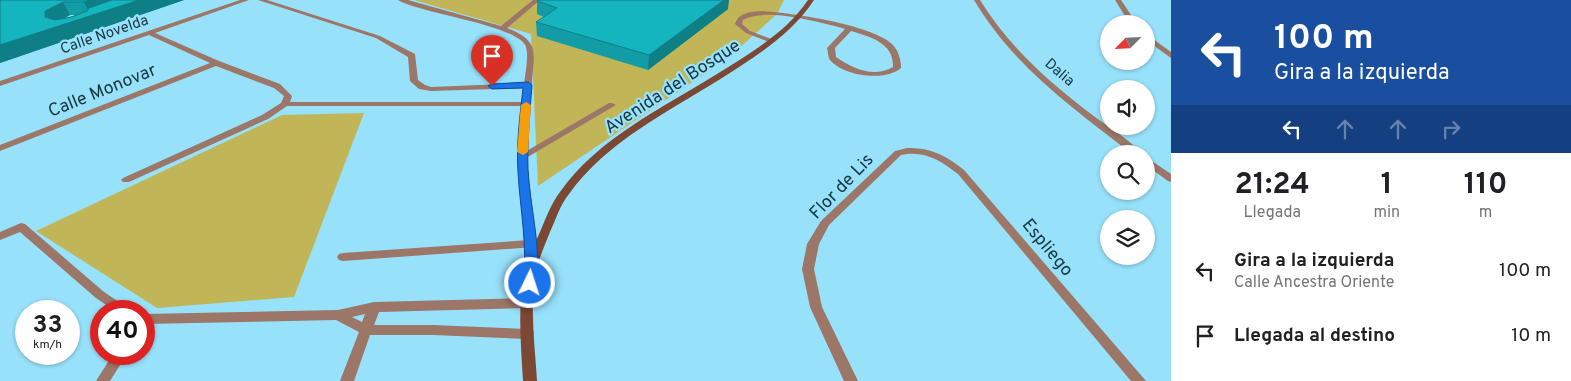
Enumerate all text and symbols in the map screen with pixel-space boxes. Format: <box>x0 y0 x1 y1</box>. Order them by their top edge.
street label: Calle Novelda <box>58 11 151 59</box>
north arrow <box>1100 15 1155 70</box>
map controls <box>1100 15 1155 265</box>
text: 100 m <box>1274 17 1374 61</box>
icon: left <box>1191 20 1256 85</box>
pin <box>471 35 513 86</box>
street label: Avenida del Bosque <box>600 35 745 140</box>
icon: arrive <box>478 42 506 70</box>
street label: Dalia <box>1040 55 1078 91</box>
street label: Calle Monovar <box>45 59 160 124</box>
text: Gira a la izquierda <box>1274 60 1450 87</box>
button: sound <box>1100 80 1155 135</box>
icon: left <box>1278 115 1306 143</box>
icon: ahead <box>1331 115 1359 143</box>
icon: ahead <box>1384 115 1412 143</box>
icon: right <box>1437 115 1465 143</box>
button: search <box>1100 145 1155 200</box>
street label: Flor de Lis <box>805 149 879 225</box>
text: 21:24 <box>1235 167 1310 204</box>
text: 1 <box>1381 167 1393 204</box>
text: 110 <box>1464 167 1507 204</box>
text: Llegada <box>1244 203 1301 223</box>
text: min <box>1373 203 1400 223</box>
text: m <box>1479 203 1492 223</box>
button: layers <box>1100 210 1155 265</box>
street label: Espliego <box>1016 214 1078 282</box>
text: Gira a la izquierda <box>1234 249 1394 273</box>
position arrow <box>503 256 555 308</box>
icon: left <box>1191 257 1219 285</box>
text: 100 m <box>1499 259 1551 283</box>
text: Calle Ancestra Oriente <box>1234 273 1394 293</box>
speed limit sign: 40 <box>90 300 155 365</box>
text: 33 <box>33 310 62 342</box>
icon: arrive <box>1191 322 1219 350</box>
text: Llegada al destino <box>1234 324 1395 348</box>
text: 10 m <box>1511 324 1551 348</box>
text: km/h <box>33 337 62 353</box>

